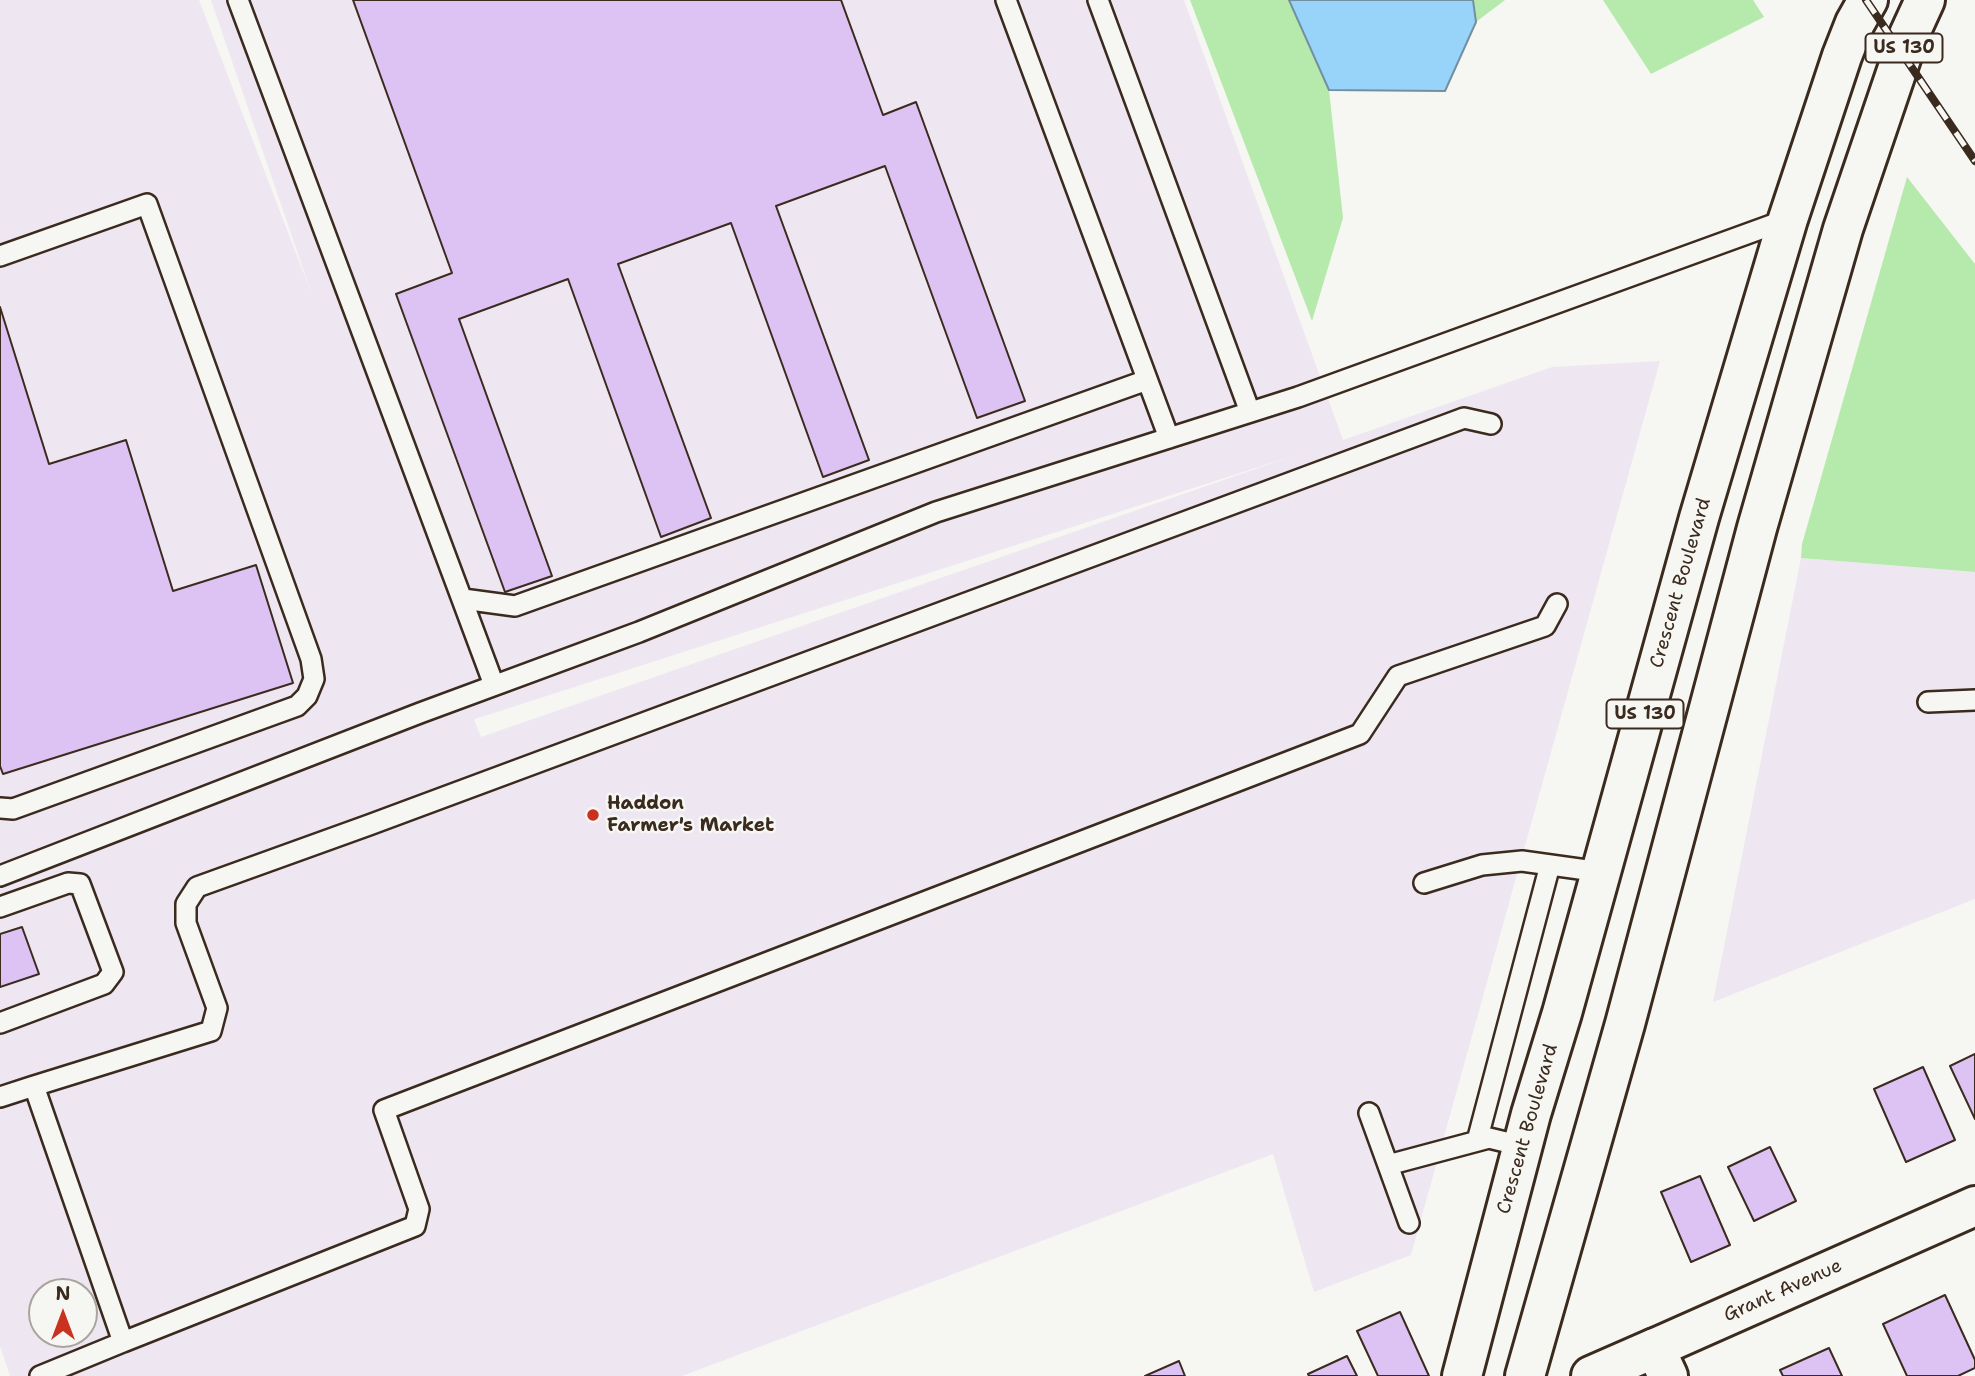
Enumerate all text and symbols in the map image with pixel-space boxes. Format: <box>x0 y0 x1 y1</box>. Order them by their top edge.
road number: US 130 <box>1866 33 1942 62</box>
street label: Crescent Boulevard <box>1646 495 1716 671</box>
road number: US 130 <box>1606 700 1684 728</box>
place label: Haddon Farmer's Market <box>607 793 774 837</box>
marker: Haddon Farmer's Market <box>585 807 601 823</box>
street label: Crescent Boulevard <box>1493 1041 1563 1217</box>
street label: Grant Avenue <box>1720 1255 1846 1327</box>
north arrow <box>28 1278 98 1348</box>
text: N <box>55 1281 71 1306</box>

